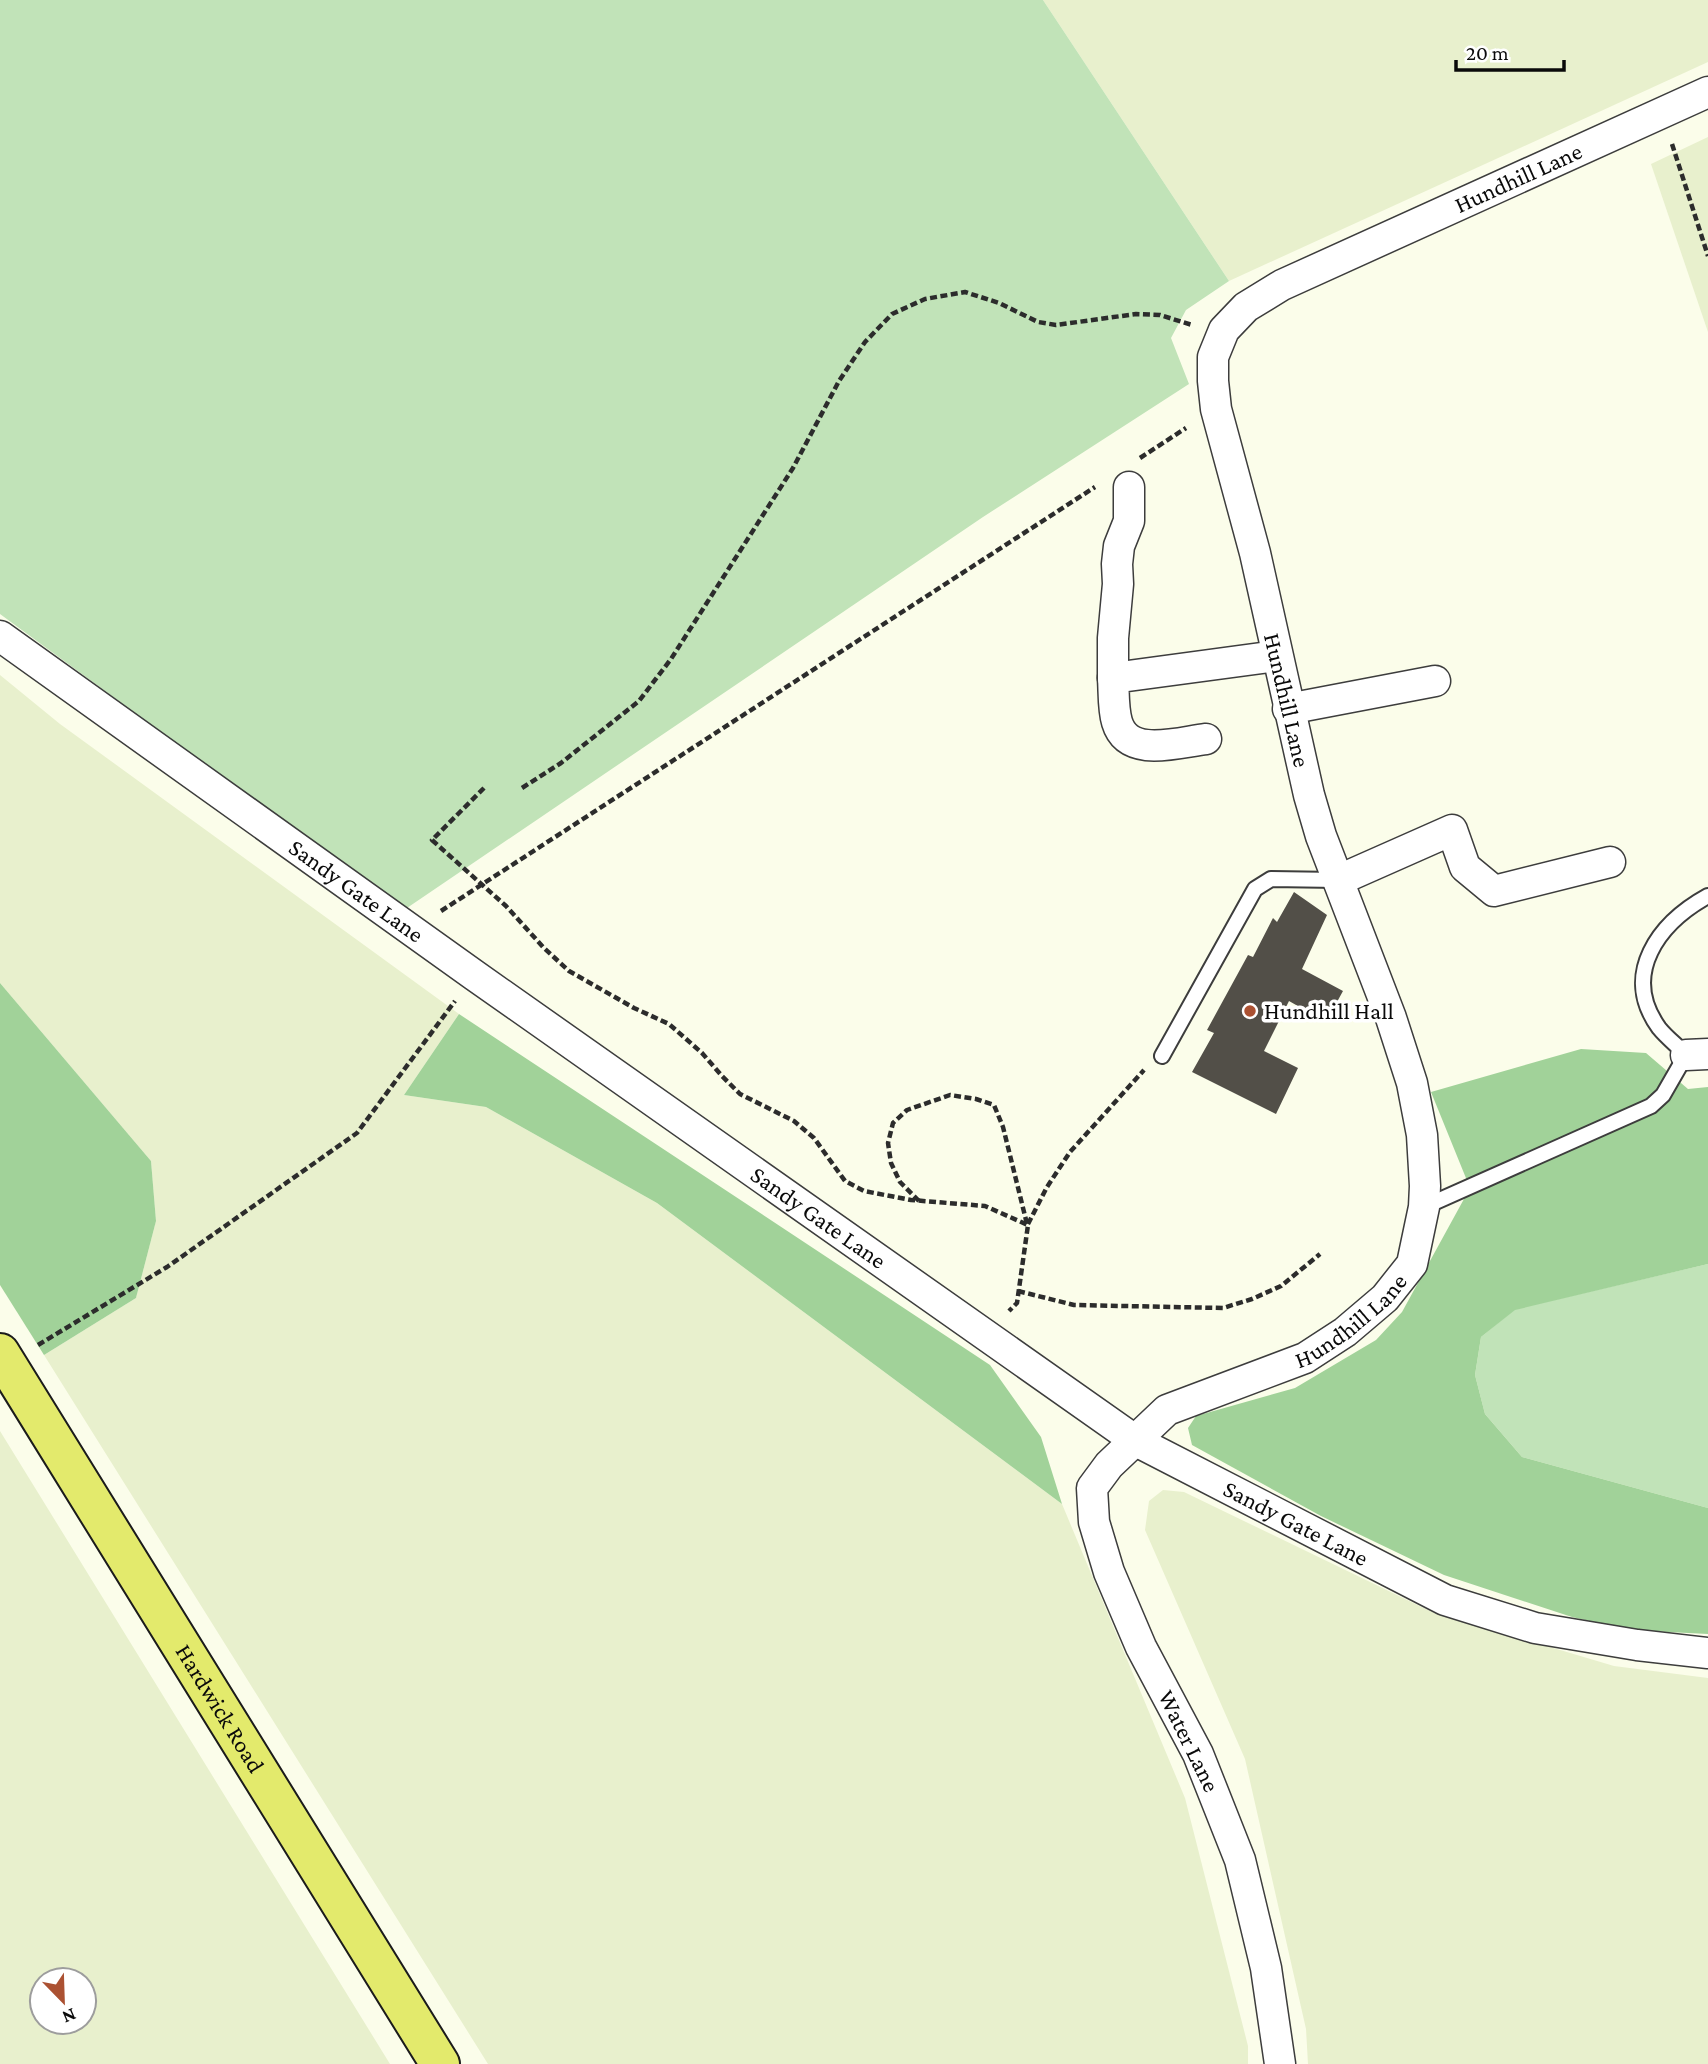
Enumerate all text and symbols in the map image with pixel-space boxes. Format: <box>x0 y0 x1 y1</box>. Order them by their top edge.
scale bar <box>1456 28 1564 72</box>
text: 20 m <box>1466 41 1509 65</box>
street label: Hundhill Lane <box>1450 137 1586 218</box>
street label: Hundhill Lane <box>1259 630 1316 770</box>
street label: Sandy Gate Lane <box>284 833 429 948</box>
place label: Hundhill Hall <box>1264 997 1394 1024</box>
marker: Hundhill Hall <box>1242 1003 1258 1019</box>
street label: Sandy Gate Lane <box>746 1160 892 1274</box>
street label: Hundhill Lane <box>1291 1268 1412 1374</box>
street label: Sandy Gate Lane <box>1219 1474 1373 1571</box>
street label: Hardwick Road <box>170 1639 270 1778</box>
street label: Water Lane <box>1153 1685 1226 1796</box>
north arrow <box>28 1966 98 2036</box>
text: N <box>59 2004 80 2028</box>

